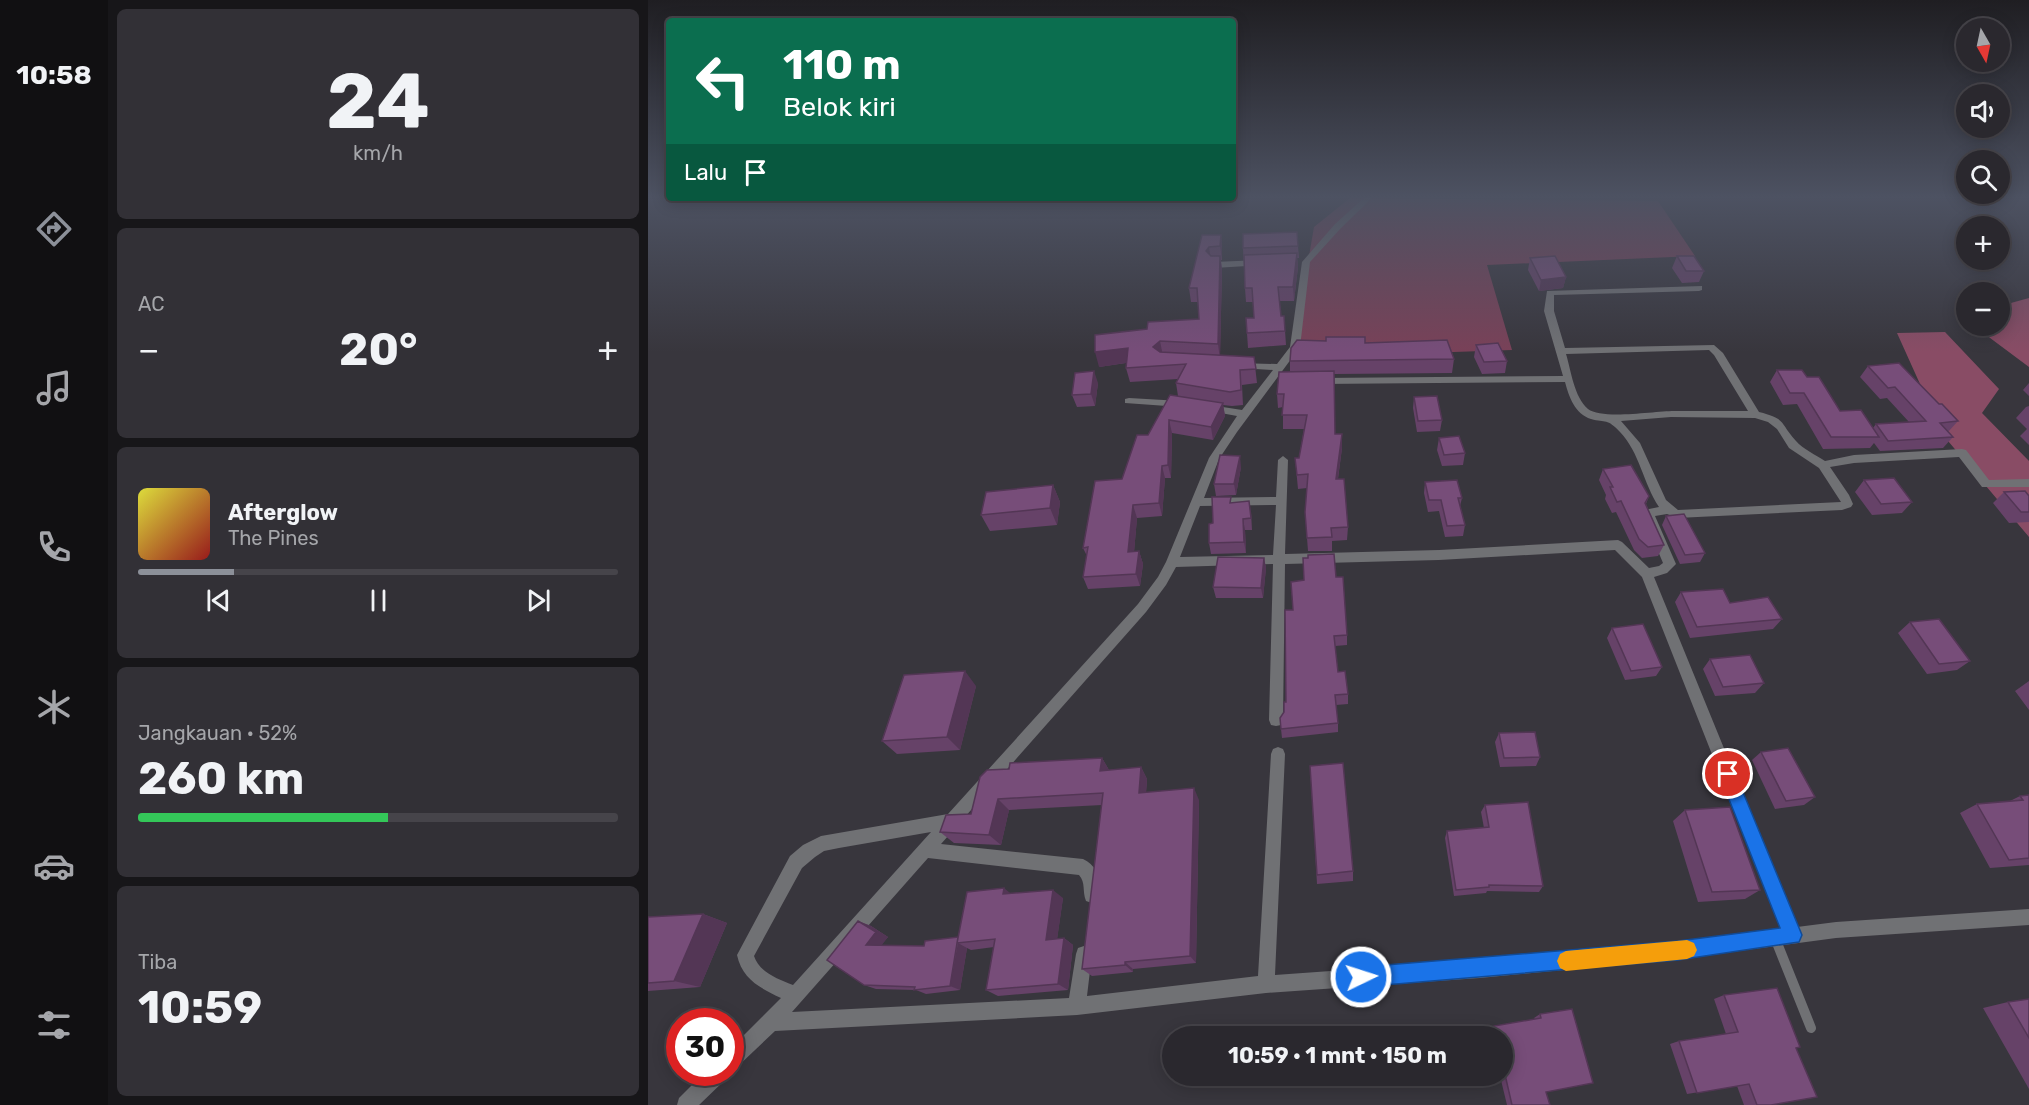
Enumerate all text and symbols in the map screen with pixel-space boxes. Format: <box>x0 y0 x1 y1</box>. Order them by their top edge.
north arrow <box>1956 18 2010 72</box>
map controls <box>1956 18 2010 336</box>
text: 110 m <box>783 40 901 90</box>
icon: left <box>684 42 762 120</box>
text: 24 <box>326 55 430 148</box>
text: 10:58 <box>16 59 92 91</box>
button: sound <box>1956 84 2010 138</box>
text: Belok kiri <box>783 91 896 123</box>
text: km/h <box>353 141 403 165</box>
button: search <box>1956 150 2010 204</box>
icon: arrive <box>739 156 772 189</box>
text: Lalu <box>684 159 727 186</box>
icon: directions <box>33 208 75 250</box>
button: + <box>1956 216 2010 270</box>
button: − <box>1956 282 2010 336</box>
text: AC <box>138 292 164 316</box>
text: 20° <box>339 323 418 376</box>
text: − <box>138 330 159 369</box>
text: + <box>597 330 618 369</box>
icon: music <box>33 367 75 409</box>
text: Afterglow <box>228 499 338 526</box>
icon: phone <box>33 526 75 568</box>
text: The Pines <box>228 526 319 550</box>
icon: previous <box>202 584 235 617</box>
icon: pause <box>362 584 395 617</box>
icon: next <box>522 584 555 617</box>
icon: climate <box>33 686 75 728</box>
text: Jangkauan · 52% <box>138 721 297 745</box>
pin <box>1702 748 1753 799</box>
text: 260 km <box>138 752 304 805</box>
icon: arrive <box>1711 757 1744 790</box>
icon: car <box>33 845 75 887</box>
position arrow <box>1329 945 1393 1009</box>
text: Tiba <box>138 950 177 974</box>
text: 10:59 <box>138 981 262 1034</box>
icon: filters <box>33 1004 75 1046</box>
speed limit sign: 30 <box>666 1008 744 1086</box>
text: 10:59 · 1 mnt · 150 m <box>1228 1042 1447 1069</box>

